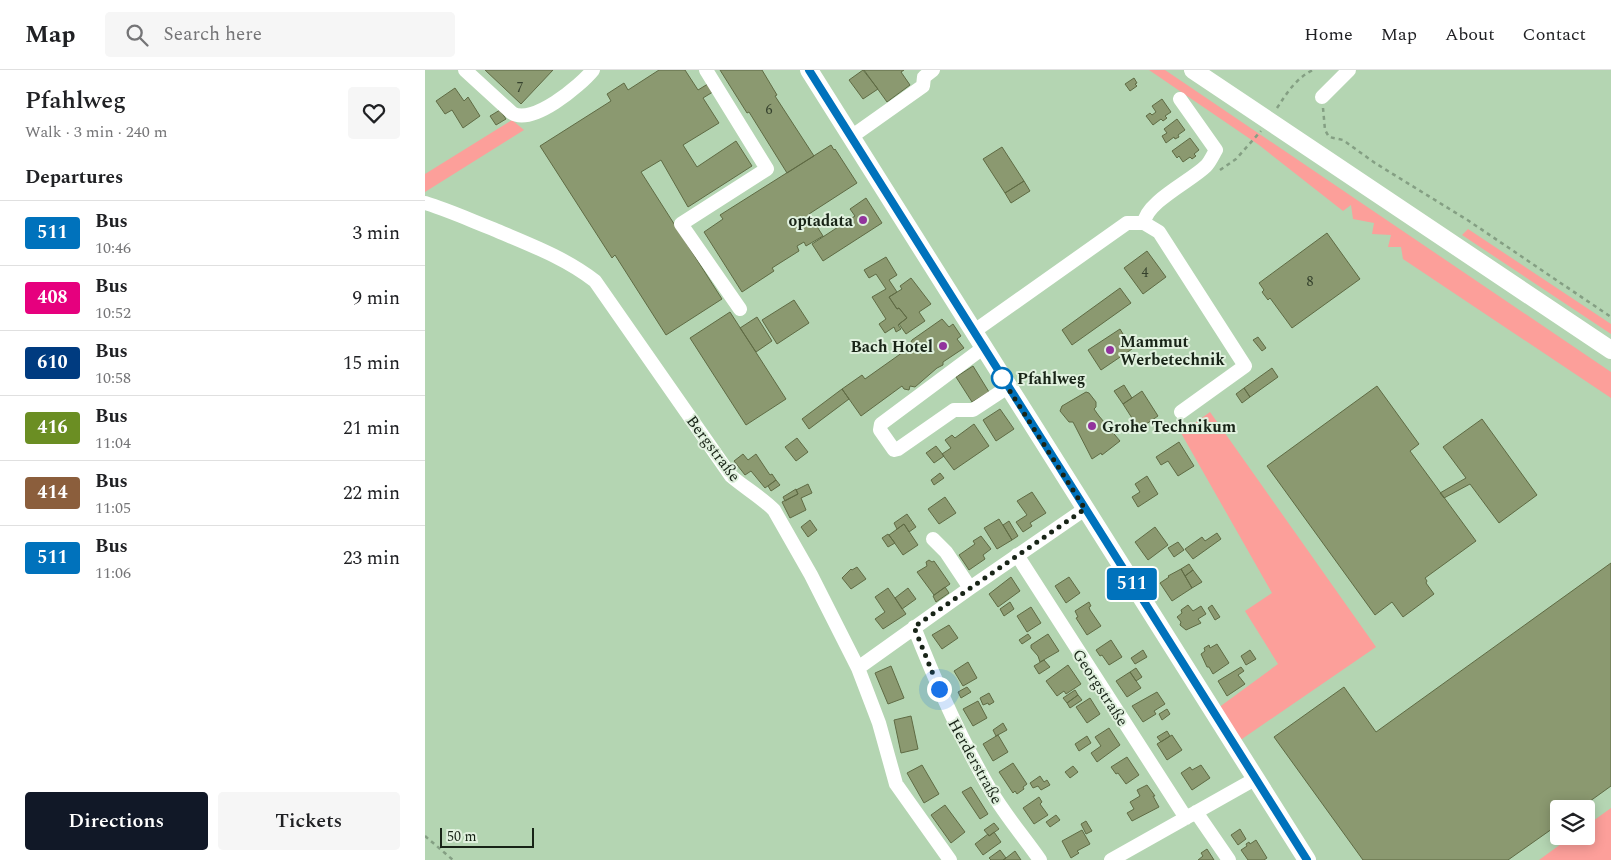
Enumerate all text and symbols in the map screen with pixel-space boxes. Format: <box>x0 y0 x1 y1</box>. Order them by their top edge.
search box <box>105 12 455 57</box>
text: Map <box>25 17 75 53</box>
text: Search here <box>163 20 262 49</box>
icon: search <box>123 21 151 49</box>
text: Home <box>1304 21 1353 48</box>
text: Map <box>1381 21 1417 48</box>
text: About <box>1445 21 1495 48</box>
text: Contact <box>1523 21 1586 48</box>
house number: 7 <box>517 77 524 98</box>
text: Pfahlweg <box>25 83 126 119</box>
button: heart <box>348 87 400 139</box>
house number: 6 <box>766 99 773 120</box>
text: Walk · 3 min · 240 m <box>25 120 168 144</box>
text: Departures <box>25 163 123 192</box>
text: Bus <box>95 207 128 236</box>
place label: optadata <box>788 209 854 233</box>
marker: optadata <box>857 214 869 226</box>
text: 511 <box>37 219 68 246</box>
text: 3 min <box>352 219 400 248</box>
text: 10:46 <box>95 236 131 260</box>
house number: 4 <box>1142 262 1149 283</box>
house number: 8 <box>1307 271 1314 292</box>
text: Bus <box>95 272 128 301</box>
text: 408 <box>37 284 68 311</box>
text: 9 min <box>352 284 400 313</box>
text: 10:52 <box>95 301 131 325</box>
place label: Mammut Werbetechnik <box>1120 330 1225 372</box>
place label: Bach Hotel <box>850 335 933 359</box>
text: Bus <box>95 337 128 366</box>
marker: Bach Hotel <box>937 340 949 352</box>
marker: Mammut Werbetechnik <box>1104 344 1116 356</box>
text: 610 <box>37 349 68 376</box>
text: 15 min <box>343 349 400 378</box>
text: 10:58 <box>95 366 131 390</box>
marker: Pfahlweg <box>991 367 1013 389</box>
place label: Pfahlweg <box>1017 367 1085 391</box>
text: Bus <box>95 402 128 431</box>
street label: Bergstraße <box>680 410 746 487</box>
text: 416 <box>37 414 68 441</box>
text: 21 min <box>343 414 400 443</box>
place label: Grohe Technikum <box>1102 415 1237 439</box>
marker: Grohe Technikum <box>1086 420 1098 432</box>
text: 11:04 <box>95 431 131 455</box>
text: Bus <box>95 467 128 496</box>
text: 414 <box>37 479 68 506</box>
text: 22 min <box>343 479 400 508</box>
text: 11:05 <box>95 496 131 520</box>
text: Bus <box>95 532 128 561</box>
text: 511 <box>37 544 68 571</box>
text: 23 min <box>343 544 400 573</box>
text: 11:06 <box>95 561 131 585</box>
line badge: 511 <box>1103 568 1161 600</box>
text: 511 <box>1117 570 1147 597</box>
street label: Georgstraße <box>1066 644 1134 731</box>
your location <box>927 677 952 702</box>
street label: Herderstraße <box>942 714 1009 809</box>
button: Directions <box>25 792 208 850</box>
button: Tickets <box>218 792 400 850</box>
map controls <box>1550 800 1595 845</box>
button: layers <box>1550 800 1595 845</box>
scale bar <box>440 825 534 848</box>
text: 50 m <box>447 826 477 847</box>

